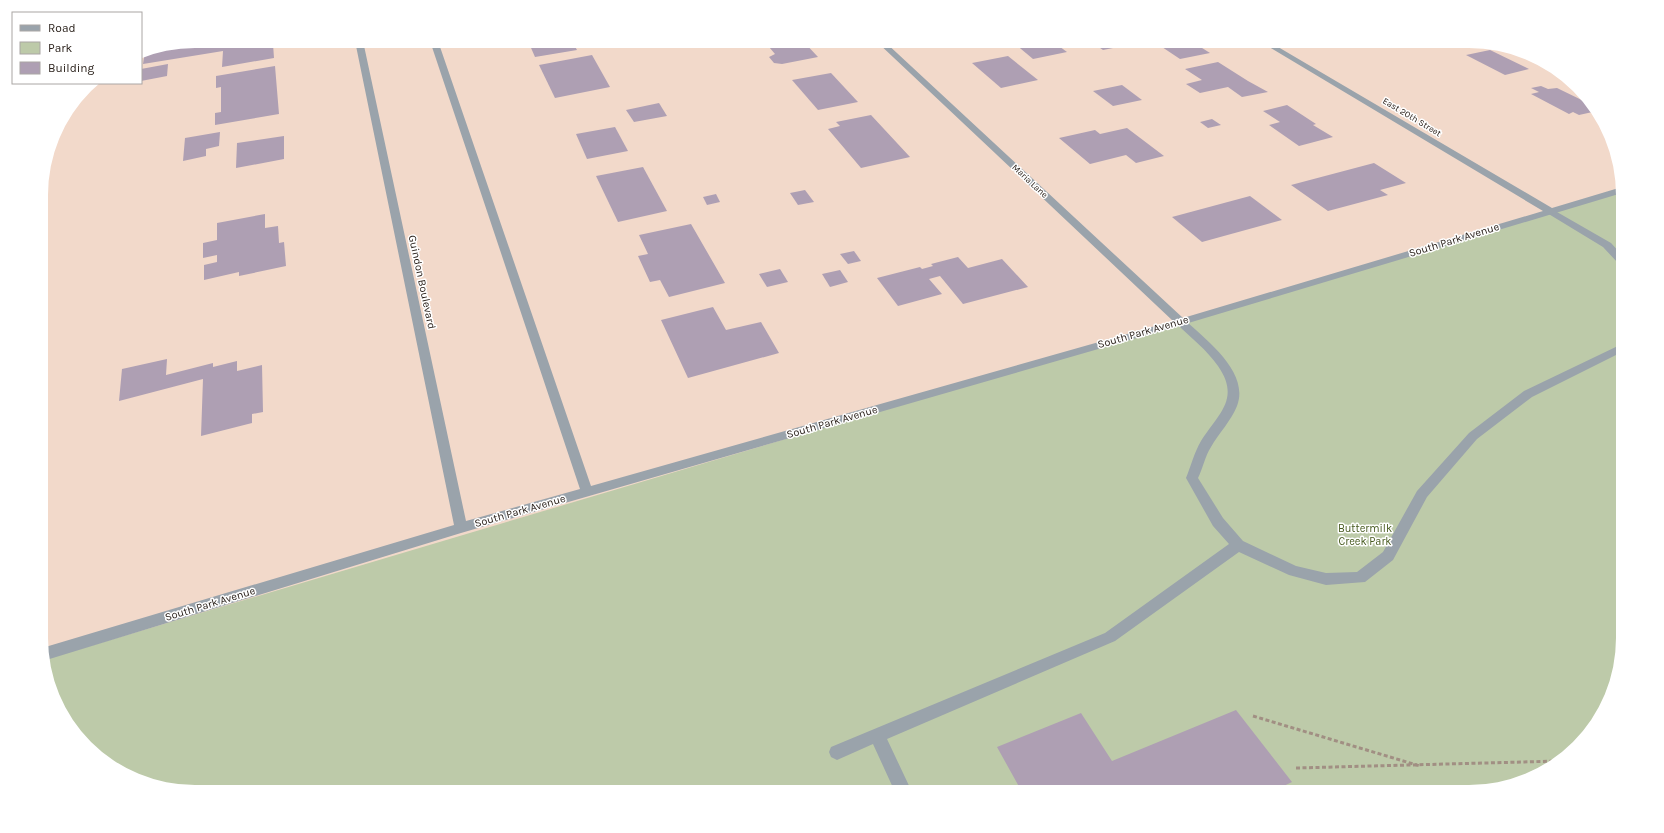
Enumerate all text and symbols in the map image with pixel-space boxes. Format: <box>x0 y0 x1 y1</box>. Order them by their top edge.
legend <box>12 12 142 84</box>
text: Road <box>48 21 76 35</box>
text: Park <box>48 41 73 55</box>
text: Building <box>48 61 95 75</box>
street label: East 20th Street <box>1381 96 1444 139</box>
street label: Maria Lane <box>1010 162 1050 200</box>
street label: South Park Avenue <box>1407 220 1501 260</box>
street label: Guindon Boulevard <box>406 234 438 330</box>
street label: South Park Avenue <box>1096 313 1190 351</box>
street label: South Park Avenue <box>785 403 879 441</box>
street label: South Park Avenue <box>473 492 567 530</box>
park label: Buttermilk Creek Park <box>1338 522 1392 548</box>
street label: South Park Avenue <box>163 584 257 624</box>

